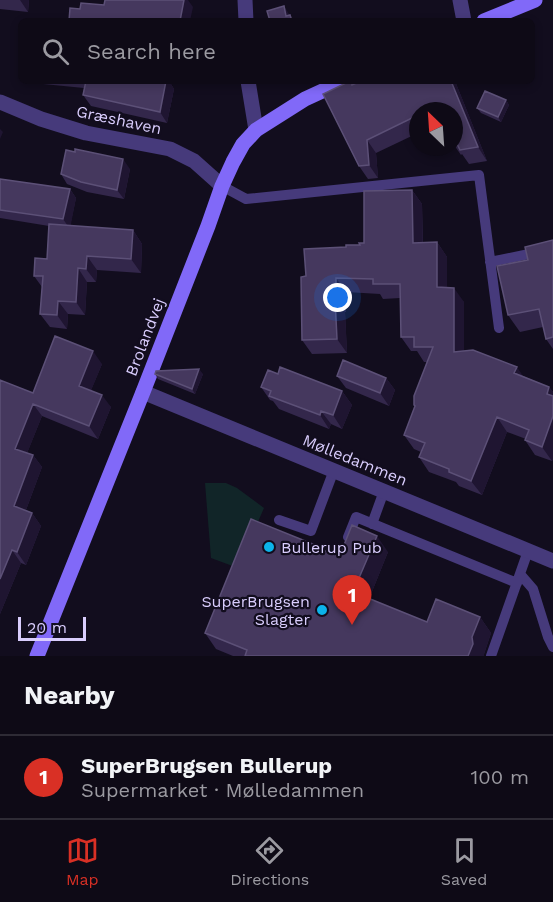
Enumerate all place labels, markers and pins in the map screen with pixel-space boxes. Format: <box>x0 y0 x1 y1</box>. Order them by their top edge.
place label: Bullerup Pub <box>281 538 382 557</box>
marker: Bullerup Pub <box>262 540 276 554</box>
pin: 1 <box>332 576 372 625</box>
place label: SuperBrugsen Slagter <box>201 592 310 629</box>
marker: SuperBrugsen Slagter <box>315 603 329 617</box>

